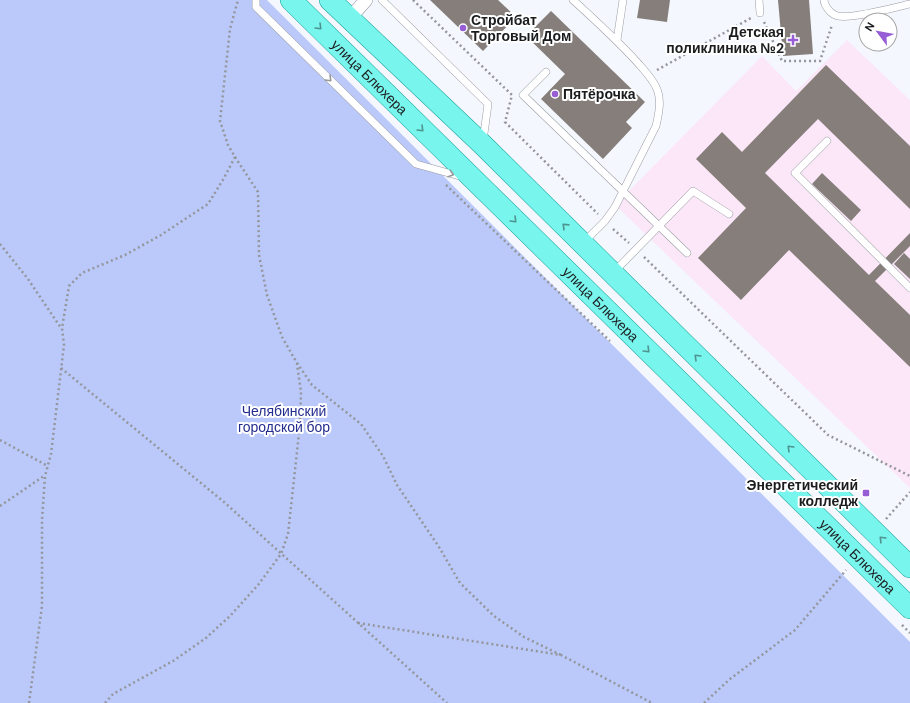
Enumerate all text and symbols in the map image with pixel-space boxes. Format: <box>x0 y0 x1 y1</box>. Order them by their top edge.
place label: Стройбат Торговый Дом <box>471 11 571 45</box>
north arrow <box>858 12 898 52</box>
text: N <box>861 20 878 34</box>
one-way arrow <box>314 23 322 30</box>
marker: Стройбат Торговый Дом <box>458 23 468 33</box>
place label: Детская поликлиника №2 <box>666 23 784 57</box>
marker: Детская поликлиника №2 <box>787 34 799 46</box>
street label: улица Блюхера <box>327 36 412 119</box>
one-way arrow <box>324 74 332 82</box>
place label: Пятёрочка <box>563 85 636 103</box>
marker: Пятёрочка <box>550 89 560 99</box>
one-way arrow <box>416 124 424 132</box>
one-way arrow <box>447 169 454 177</box>
one-way arrow <box>509 215 517 223</box>
one-way arrow <box>562 223 570 231</box>
street label: улица Блюхера <box>559 263 643 346</box>
one-way arrow <box>642 346 649 353</box>
one-way arrow <box>694 354 702 362</box>
park label: Челябинский городской бор <box>238 402 330 436</box>
one-way arrow <box>787 445 795 453</box>
place label: Энергетический колледж <box>747 476 859 510</box>
marker: Энергетический колледж <box>861 488 871 498</box>
street label: улица Блюхера <box>815 515 900 598</box>
one-way arrow <box>879 537 887 544</box>

